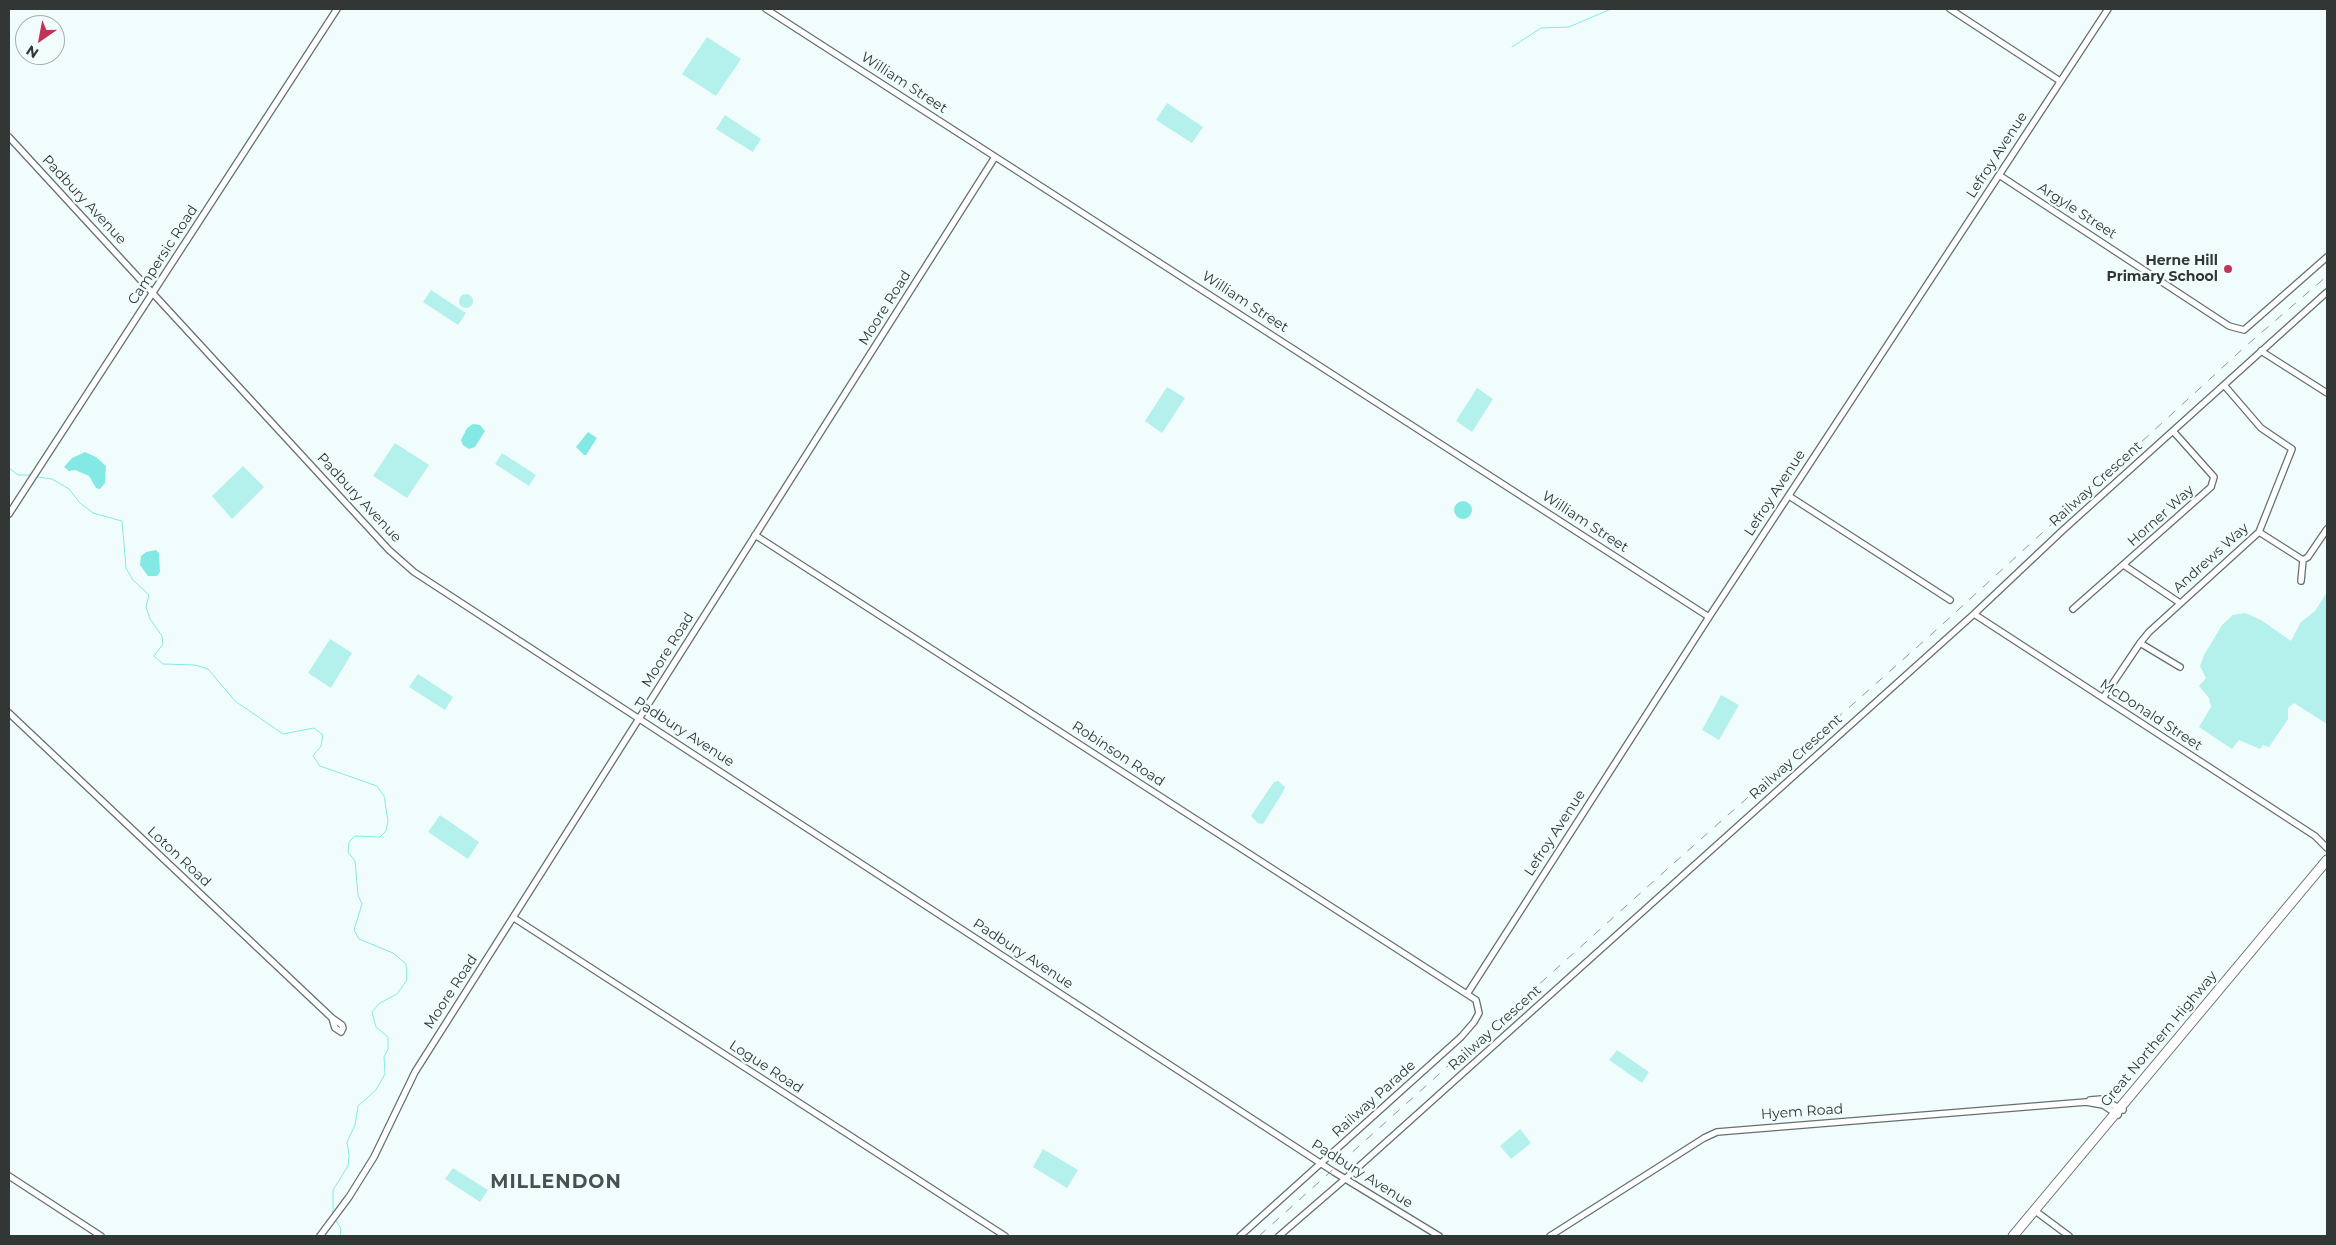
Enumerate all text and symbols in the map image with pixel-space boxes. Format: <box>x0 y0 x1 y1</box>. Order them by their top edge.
north arrow <box>15 15 65 65</box>
text: N <box>23 41 42 62</box>
street label: William Street <box>858 49 950 117</box>
street label: Lefroy Avenue <box>1963 109 2031 201</box>
street label: Padbury Avenue <box>38 152 130 248</box>
street label: Argyle Street <box>2034 179 2120 243</box>
street label: Campersic Road <box>125 202 201 308</box>
place label: Herne Hill Primary School <box>2107 253 2218 286</box>
marker: Herne Hill Primary School <box>2222 263 2234 275</box>
street label: Moore Road <box>855 267 915 349</box>
street label: William Street <box>1199 268 1291 336</box>
street label: Railway Crescent <box>2046 438 2146 530</box>
street label: Lefroy Avenue <box>1741 447 1809 539</box>
street label: Padbury Avenue <box>313 450 405 546</box>
street label: Horner Way <box>2124 482 2198 550</box>
street label: William Street <box>1539 488 1631 556</box>
street label: Andrews Way <box>2170 520 2252 596</box>
street label: Moore Road <box>638 609 698 691</box>
street label: McDonald Street <box>2097 676 2205 754</box>
street label: Padbury Avenue <box>631 693 737 771</box>
street label: Railway Crescent <box>1746 711 1846 803</box>
street label: Robinson Road <box>1069 718 1167 790</box>
street label: Lefroy Avenue <box>1521 787 1589 879</box>
street label: Loton Road <box>144 823 214 891</box>
street label: Padbury Avenue <box>970 915 1076 993</box>
street label: Moore Road <box>421 952 481 1032</box>
street label: Great Northern Highway <box>2097 968 2221 1110</box>
street label: Railway Crescent <box>1445 982 1545 1074</box>
street label: Logue Road <box>726 1037 806 1097</box>
street label: Railway Parade <box>1329 1057 1419 1141</box>
street label: Hyem Road <box>1760 1101 1844 1123</box>
street label: Padbury Avenue <box>1308 1136 1416 1212</box>
district label: MILLENDON <box>489 1171 623 1193</box>

